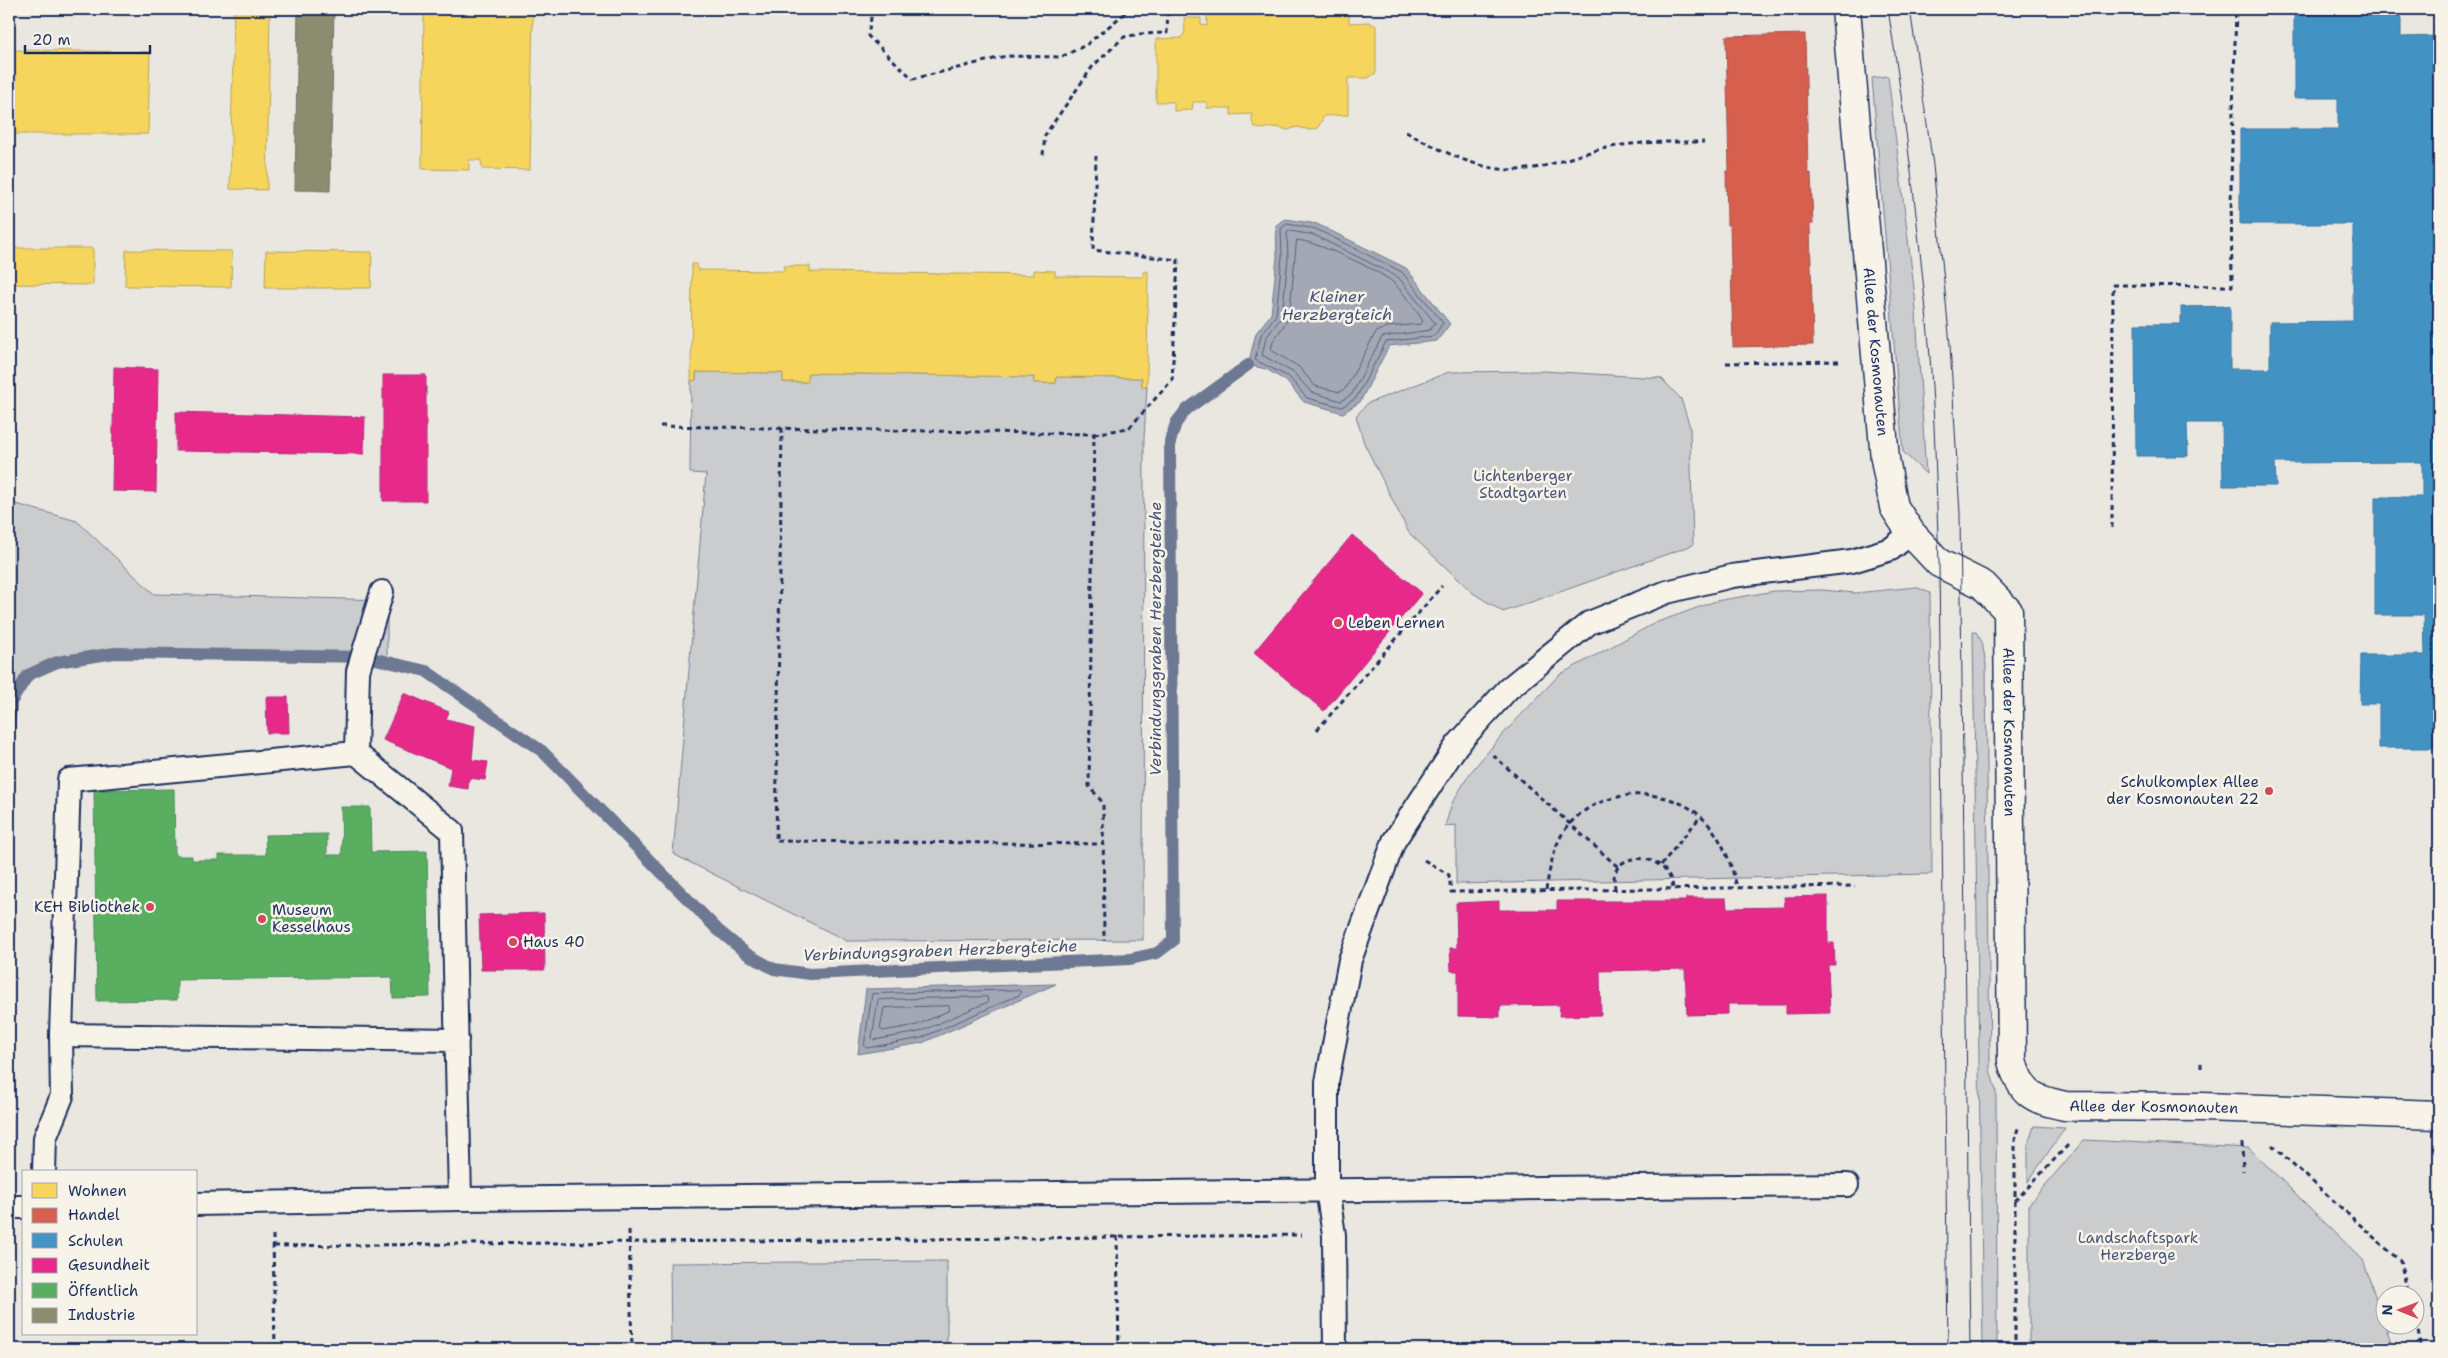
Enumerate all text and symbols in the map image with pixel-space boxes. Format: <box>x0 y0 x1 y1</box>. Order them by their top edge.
scale bar <box>25 22 150 54</box>
text: 20 m <box>32 30 71 50</box>
street label: Allee der Kosmonauten <box>1858 267 1893 437</box>
water label: Kleiner Herzbergteich <box>1282 286 1392 325</box>
park label: Lichtenberger Stadtgarten <box>1473 466 1573 503</box>
water label: Verbindungsgraben Herzbergteiche <box>1145 502 1166 776</box>
place label: Leben Lernen <box>1348 613 1445 633</box>
marker: Leben Lernen <box>1332 617 1344 629</box>
street label: Allee der Kosmonauten <box>1998 647 2020 817</box>
place label: Schulkomplex Allee der Kosmonauten 22 <box>2106 772 2259 809</box>
marker: Schulkomplex Allee der Kosmonauten 22 <box>2263 785 2275 797</box>
place label: KEH Bibliothek <box>34 897 140 917</box>
place label: Museum Kesselhaus <box>272 900 351 937</box>
marker: KEH Bibliothek <box>144 901 156 913</box>
marker: Museum Kesselhaus <box>256 913 268 925</box>
place label: Haus 40 <box>523 932 585 952</box>
water label: Verbindungsgraben Herzbergteiche <box>802 935 1078 966</box>
marker: Haus 40 <box>507 936 519 948</box>
street label: Allee der Kosmonauten <box>2069 1096 2239 1118</box>
legend <box>22 1170 198 1336</box>
text: Wohnen <box>68 1181 127 1201</box>
text: Handel <box>68 1205 120 1225</box>
park label: Landschaftspark Herzberge <box>2078 1228 2198 1265</box>
text: Schulen <box>68 1231 123 1251</box>
text: Gesundheit <box>68 1255 150 1275</box>
text: Öffentlich <box>68 1281 138 1301</box>
north arrow <box>2376 1286 2426 1336</box>
text: N <box>2378 1304 2396 1315</box>
text: Industrie <box>68 1305 135 1325</box>

